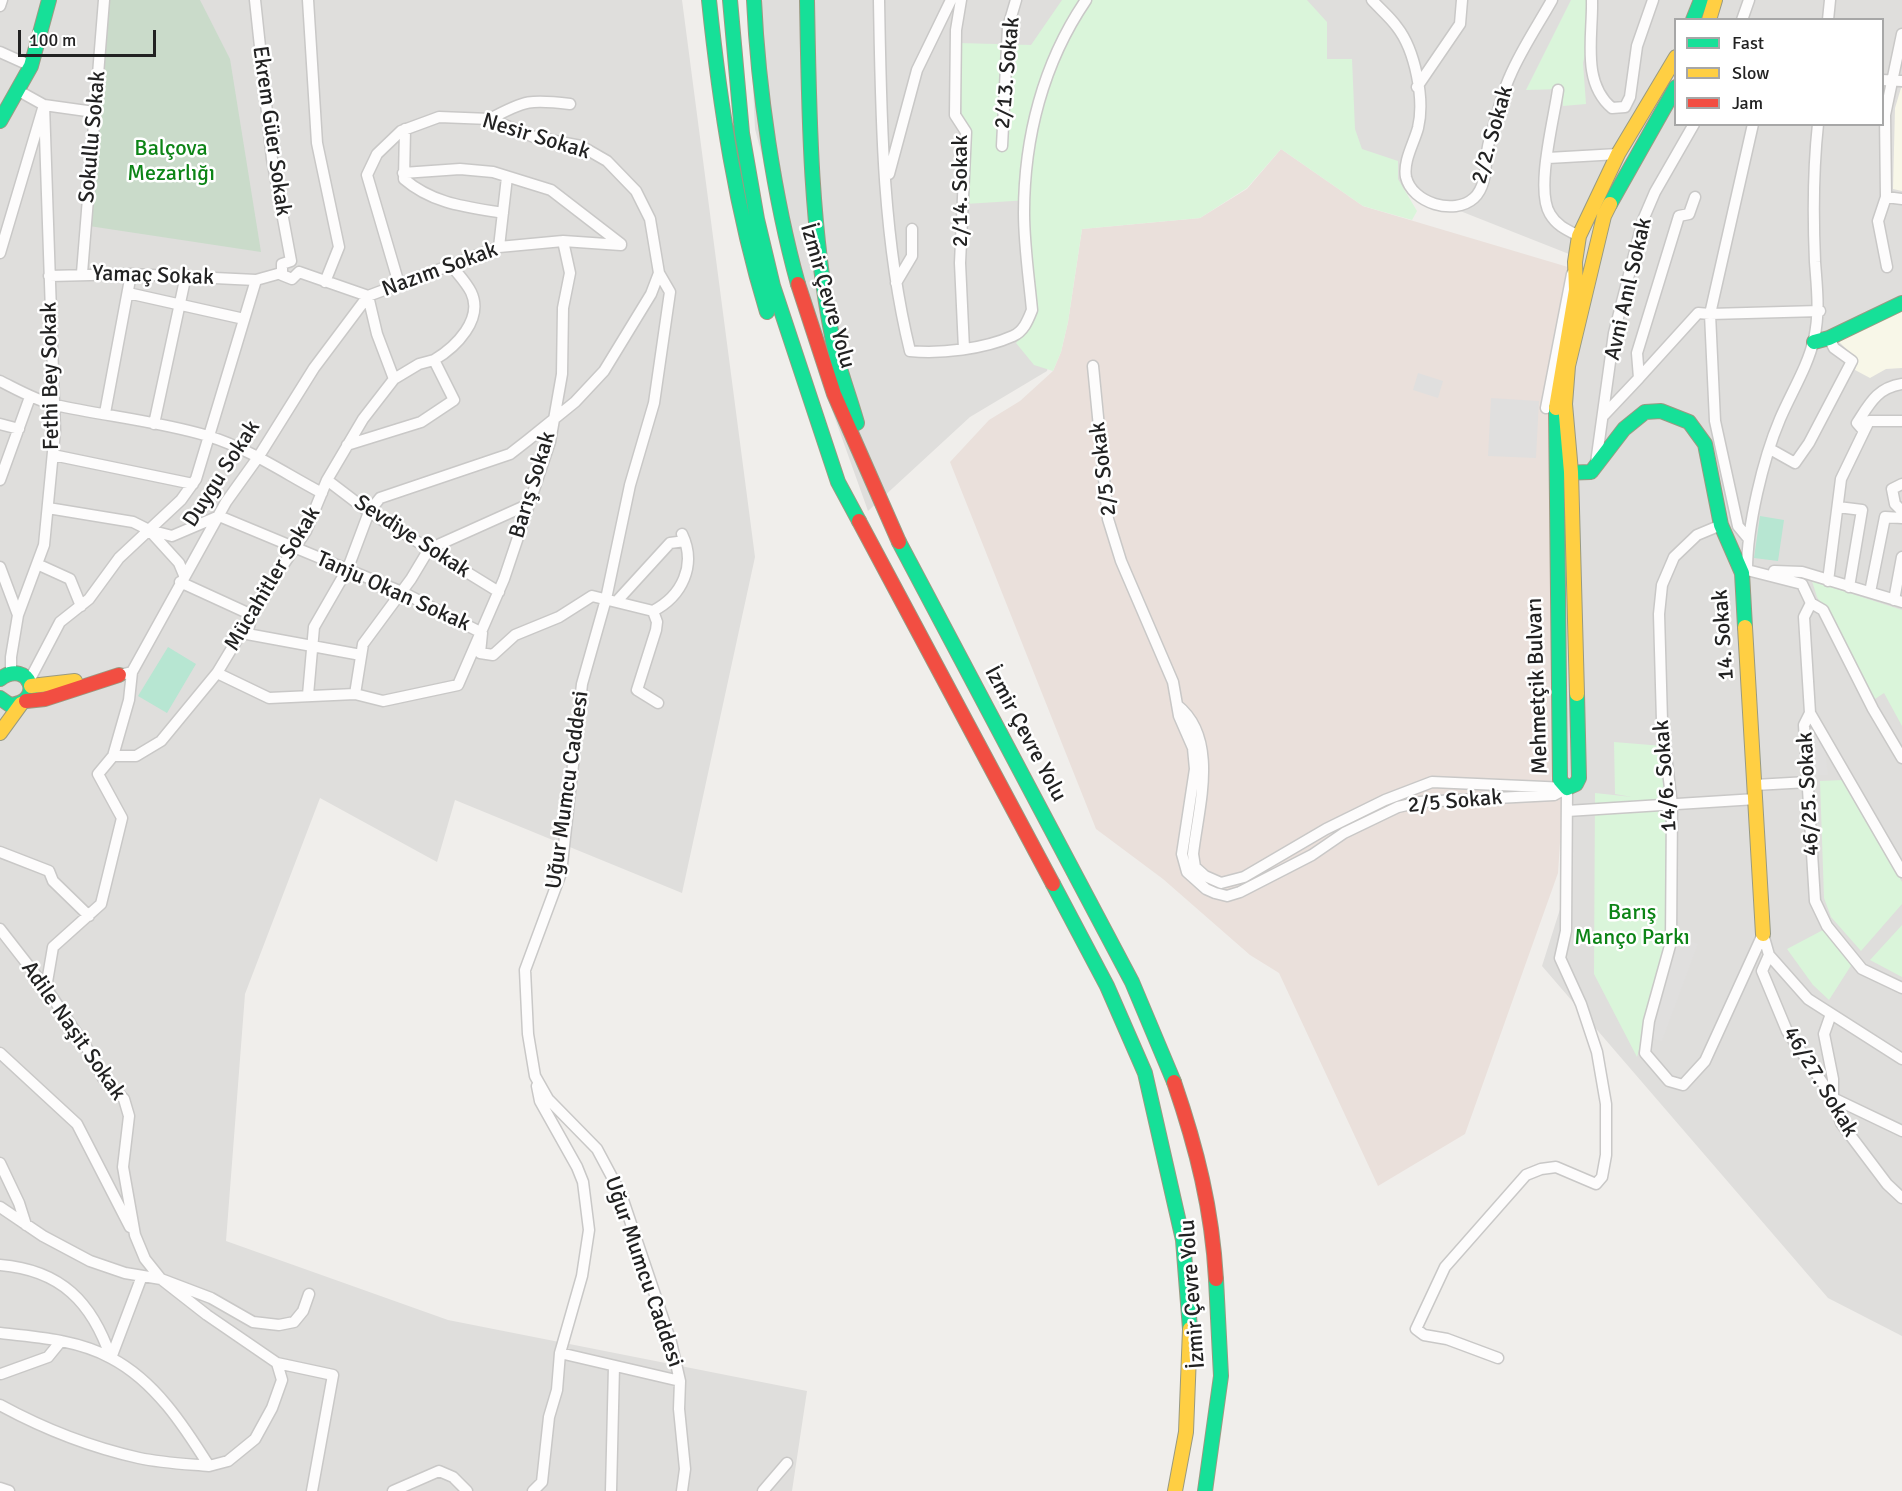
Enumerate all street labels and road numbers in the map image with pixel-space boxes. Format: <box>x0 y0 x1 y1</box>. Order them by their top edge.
street label: 2/13. Sokak <box>990 16 1026 130</box>
street label: Ekrem Güer Sokak <box>246 44 296 218</box>
street label: Sokullu Sokak <box>74 70 112 204</box>
street label: 2/2. Sokak <box>1466 83 1520 187</box>
street label: Nesir Sokak <box>479 108 593 166</box>
street label: 2/14. Sokak <box>948 135 974 247</box>
street label: Avni Anıl Sokak <box>1600 215 1658 363</box>
street label: İzmir Çevre Yolu <box>794 220 860 372</box>
street label: Nazım Sokak <box>379 237 501 303</box>
street label: Yamaç Sokak <box>92 261 214 291</box>
street label: Fethi Bey Sokak <box>37 302 65 450</box>
street label: Duygu Sokak <box>178 416 266 532</box>
street label: 2/5 Sokak <box>1085 420 1123 518</box>
street label: Barış Sokak <box>504 428 562 542</box>
street label: Sevdiye Sokak <box>349 490 475 584</box>
street label: Mücahitler Sokak <box>219 502 327 656</box>
street label: Tanju Okan Sokak <box>312 546 474 638</box>
street label: 14. Sokak <box>1708 589 1740 681</box>
street label: Mehmetçik Bulvarı <box>1522 597 1554 775</box>
street label: İzmir Çevre Yolu <box>978 662 1072 806</box>
street label: Uğur Mumcu Caddesi <box>541 689 595 891</box>
street label: 14/6. Sokak <box>1649 719 1683 833</box>
street label: 46/25. Sokak <box>1793 731 1825 857</box>
street label: 2/5 Sokak <box>1407 785 1503 819</box>
street label: Adile Naşit Sokak <box>15 956 131 1106</box>
street label: 46/27. Sokak <box>1777 1022 1863 1142</box>
street label: Uğur Mumcu Caddesi <box>598 1173 688 1371</box>
street label: İzmir Çevre Yolu <box>1175 1218 1211 1370</box>

